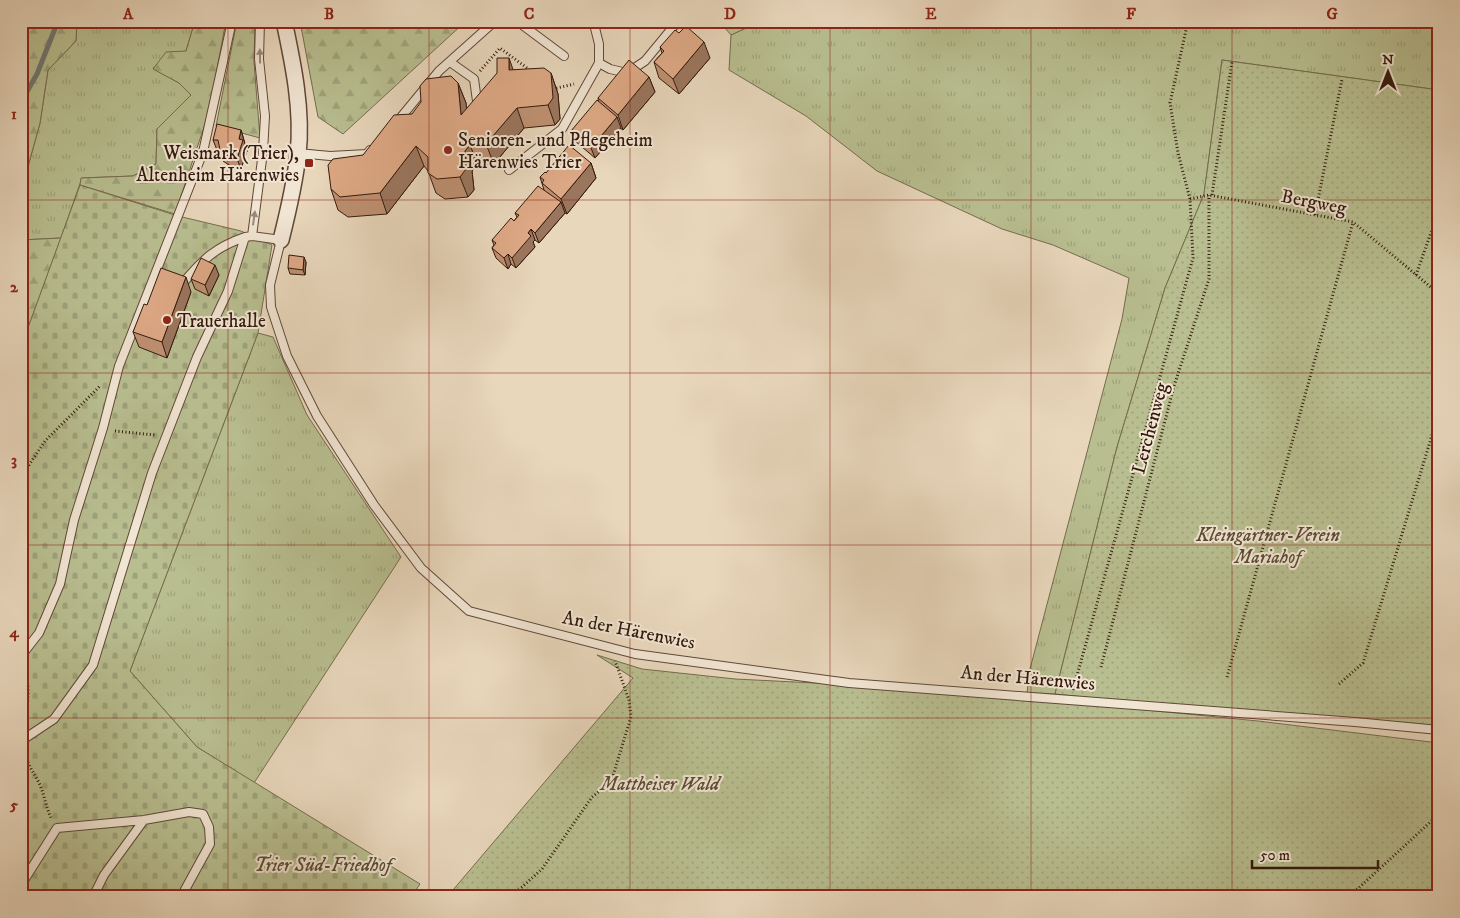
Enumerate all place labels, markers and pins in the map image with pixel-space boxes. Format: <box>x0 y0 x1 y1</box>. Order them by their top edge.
place label: Senioren- und Pflegeheim Härenwies Trier <box>458 129 653 174</box>
place label: Weismark (Trier), Altenheim Härenwies <box>136 142 299 187</box>
marker: Senioren- und Pflegeheim Härenwies Trier <box>442 144 454 156</box>
marker: Weismark (Trier), Altenheim Härenwies <box>303 157 315 169</box>
place label: Trauerhalle <box>177 310 266 333</box>
marker: Trauerhalle <box>161 314 173 326</box>

